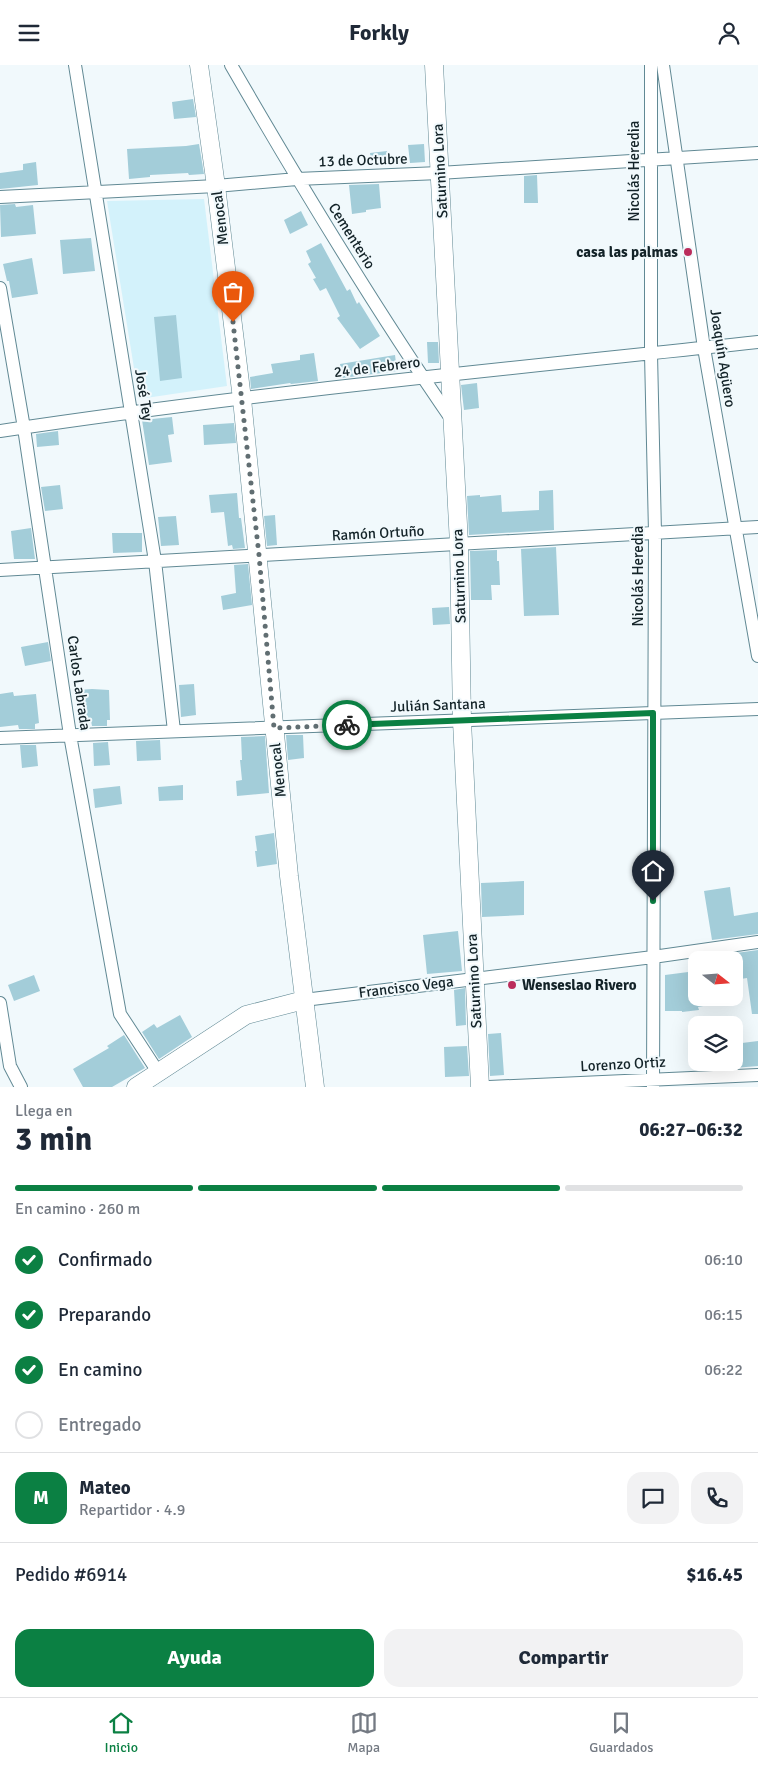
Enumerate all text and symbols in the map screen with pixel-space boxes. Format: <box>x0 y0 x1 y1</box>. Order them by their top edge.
icon: menu <box>15 19 43 47</box>
text: Forkly <box>349 19 409 46</box>
icon: person <box>715 19 743 47</box>
street label: Nicolás Heredia <box>625 121 643 221</box>
street label: Saturnino Lora <box>429 123 451 219</box>
street label: 13 de Octubre <box>318 149 408 171</box>
street label: Menocal <box>208 190 232 246</box>
street label: Cementerio <box>325 200 379 272</box>
place label: casa las palmas <box>576 243 678 261</box>
marker: casa las palmas <box>682 246 694 258</box>
pin <box>212 271 254 322</box>
icon: bag <box>219 278 247 306</box>
street label: Joaquín Agüero <box>706 308 740 409</box>
street label: 24 de Febrero <box>333 353 421 381</box>
street label: José Tey <box>131 368 157 422</box>
street label: Ramón Ortuño <box>331 522 425 544</box>
street label: Nicolás Heredia <box>629 526 647 626</box>
street label: Saturnino Lora <box>448 528 470 624</box>
street label: Carlos Labrada <box>63 634 95 732</box>
street label: Julián Santana <box>390 694 486 716</box>
courier <box>322 700 372 750</box>
icon: bike <box>333 711 361 739</box>
street label: Menocal <box>266 742 290 798</box>
pin <box>632 850 674 901</box>
icon: home <box>639 857 667 885</box>
street label: Saturnino Lora <box>463 933 485 1029</box>
north arrow <box>688 951 742 1006</box>
map controls <box>688 951 743 1071</box>
street label: Francisco Vega <box>358 972 454 1002</box>
place label: Wenseslao Rivero <box>522 976 637 994</box>
marker: Wenseslao Rivero <box>506 979 518 991</box>
button: layers <box>688 1016 743 1071</box>
street label: Lorenzo Ortiz <box>580 1053 667 1075</box>
text: Llega en <box>15 1101 73 1121</box>
text: 06:27–06:32 <box>639 1118 743 1142</box>
text: 3 min <box>15 1120 92 1159</box>
text: En camino · 260 m <box>15 1199 140 1219</box>
icon: check <box>15 1246 43 1274</box>
text: Confirmado <box>58 1248 152 1272</box>
text: 06:10 <box>704 1250 743 1270</box>
icon: check <box>15 1301 43 1329</box>
text: Preparando <box>58 1303 151 1327</box>
text: 06:15 <box>704 1305 743 1325</box>
icon: check <box>15 1356 43 1384</box>
text: En camino <box>58 1358 142 1382</box>
text: 06:22 <box>704 1360 743 1380</box>
text: Entregado <box>58 1413 141 1437</box>
button: chat <box>627 1472 679 1524</box>
button: phone <box>691 1472 743 1524</box>
text: Mateo <box>79 1476 131 1500</box>
text: M <box>33 1486 49 1510</box>
text: Repartidor · 4.9 <box>79 1500 185 1520</box>
text: Pedido #6914 <box>15 1563 127 1587</box>
text: $16.45 <box>686 1563 743 1587</box>
button: Ayuda <box>15 1629 374 1687</box>
button: Compartir <box>384 1629 743 1687</box>
tab: Inicio <box>105 1709 138 1756</box>
tab: Mapa <box>347 1709 380 1756</box>
tab: Guardados <box>589 1709 653 1756</box>

